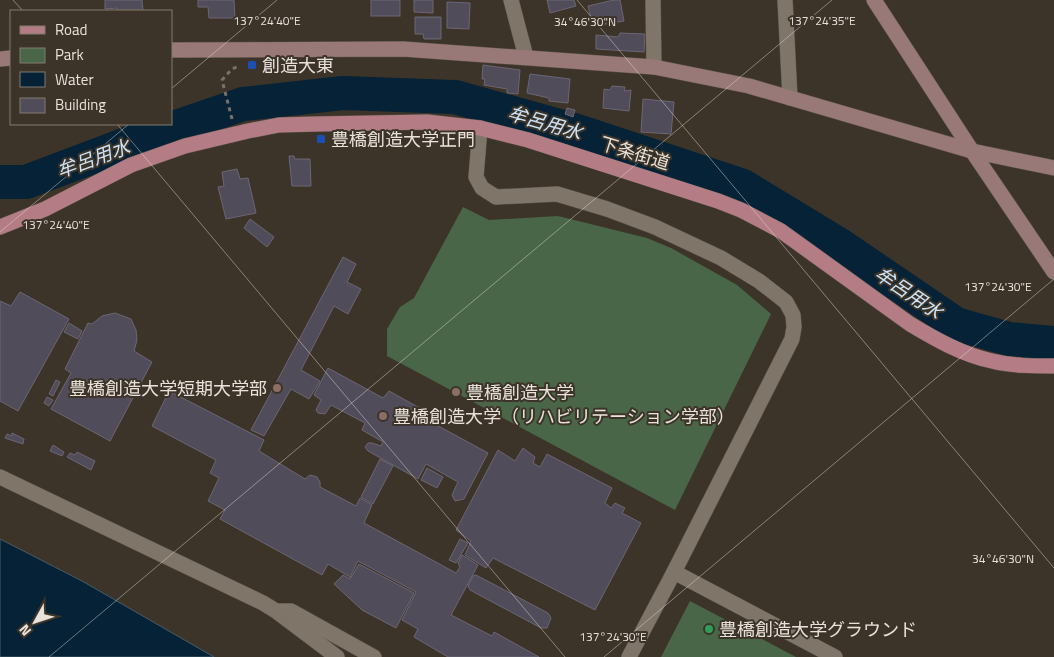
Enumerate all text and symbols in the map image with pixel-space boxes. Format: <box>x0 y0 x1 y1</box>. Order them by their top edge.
legend <box>10 10 172 125</box>
text: 137°24'40"E <box>233 11 301 30</box>
text: 137°24'35"E <box>788 11 856 30</box>
text: 34°46'30"N <box>554 12 616 31</box>
text: Road <box>55 18 87 41</box>
text: Park <box>55 43 84 66</box>
place label: 創造大東 <box>262 52 334 79</box>
marker: 創造大東 <box>246 59 258 71</box>
text: Water <box>55 68 94 91</box>
text: Building <box>55 93 106 116</box>
water label: 牟呂用水 <box>504 98 587 147</box>
place label: 豊橋創造大学正門 <box>331 126 475 153</box>
street label: 下条街道 <box>597 130 673 176</box>
water label: 牟呂用水 <box>52 131 136 185</box>
marker: 豊橋創造大学正門 <box>315 133 327 145</box>
text: 137°24'40"E <box>22 215 90 234</box>
water label: 牟呂用水 <box>869 259 950 326</box>
text: 137°24'30"E <box>964 277 1032 296</box>
place label: 豊橋創造大学短期大学部 <box>69 375 267 402</box>
place label: 豊橋創造大学 <box>466 379 574 406</box>
marker: 豊橋創造大学短期大学部 <box>271 382 283 394</box>
marker: 豊橋創造大学 <box>450 386 462 398</box>
place label: 豊橋創造大学（リハビリテーション学部） <box>393 403 735 430</box>
marker: 豊橋創造大学（リハビリテーション学部） <box>377 410 389 422</box>
text: 34°46'30"N <box>972 549 1034 568</box>
north arrow <box>10 597 60 647</box>
place label: 豊橋創造大学グラウンド <box>719 616 917 643</box>
text: N <box>13 620 36 641</box>
marker: 豊橋創造大学グラウンド <box>703 623 715 635</box>
text: 137°24'30"E <box>579 627 647 646</box>

